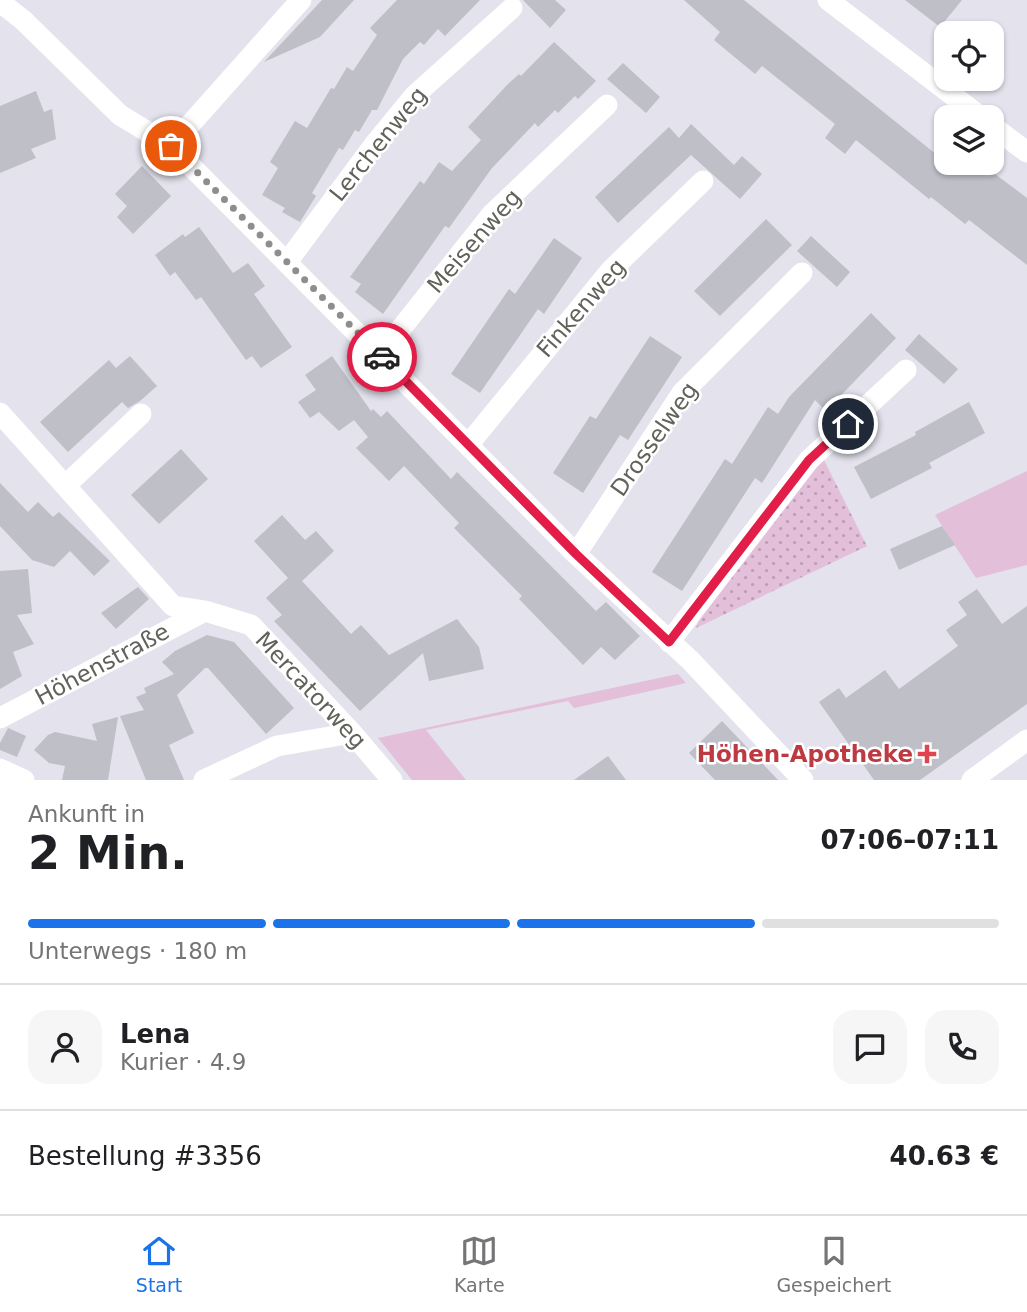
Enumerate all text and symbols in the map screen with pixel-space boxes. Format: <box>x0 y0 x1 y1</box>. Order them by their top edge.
map controls <box>934 21 1004 175</box>
button: locate <box>934 21 1004 91</box>
street label: Lerchenweg <box>324 82 432 206</box>
button: layers <box>934 105 1004 175</box>
pin <box>141 116 201 176</box>
icon: bag <box>152 127 190 165</box>
street label: Meisenweg <box>422 184 526 298</box>
street label: Finkenweg <box>531 254 631 362</box>
courier <box>347 322 417 392</box>
icon: car <box>363 338 401 376</box>
street label: Drosselweg <box>605 377 703 501</box>
pin <box>818 394 878 454</box>
icon: home <box>829 405 867 443</box>
street label: Höhenstraße <box>31 618 173 710</box>
street label: Mercatorweg <box>250 626 372 754</box>
place label: Höhen-Apotheke <box>697 741 913 767</box>
marker: Höhen-Apotheke <box>919 746 935 762</box>
text: Ankunft in <box>28 801 145 827</box>
text: 07:06–07:11 <box>820 825 999 855</box>
text: 2 Min. <box>28 826 188 880</box>
text: Unterwegs · 180 m <box>28 938 247 964</box>
button: person <box>28 1010 102 1084</box>
button: chat <box>833 1010 907 1084</box>
button: phone <box>925 1010 999 1084</box>
text: Lena <box>120 1019 190 1049</box>
text: Kurier · 4.9 <box>120 1049 246 1075</box>
text: Bestellung #3356 <box>28 1141 262 1171</box>
text: 40.63 € <box>890 1141 999 1171</box>
tab: Start <box>136 1232 182 1296</box>
tab: Karte <box>454 1232 505 1296</box>
tab: Gespeichert <box>776 1232 891 1296</box>

